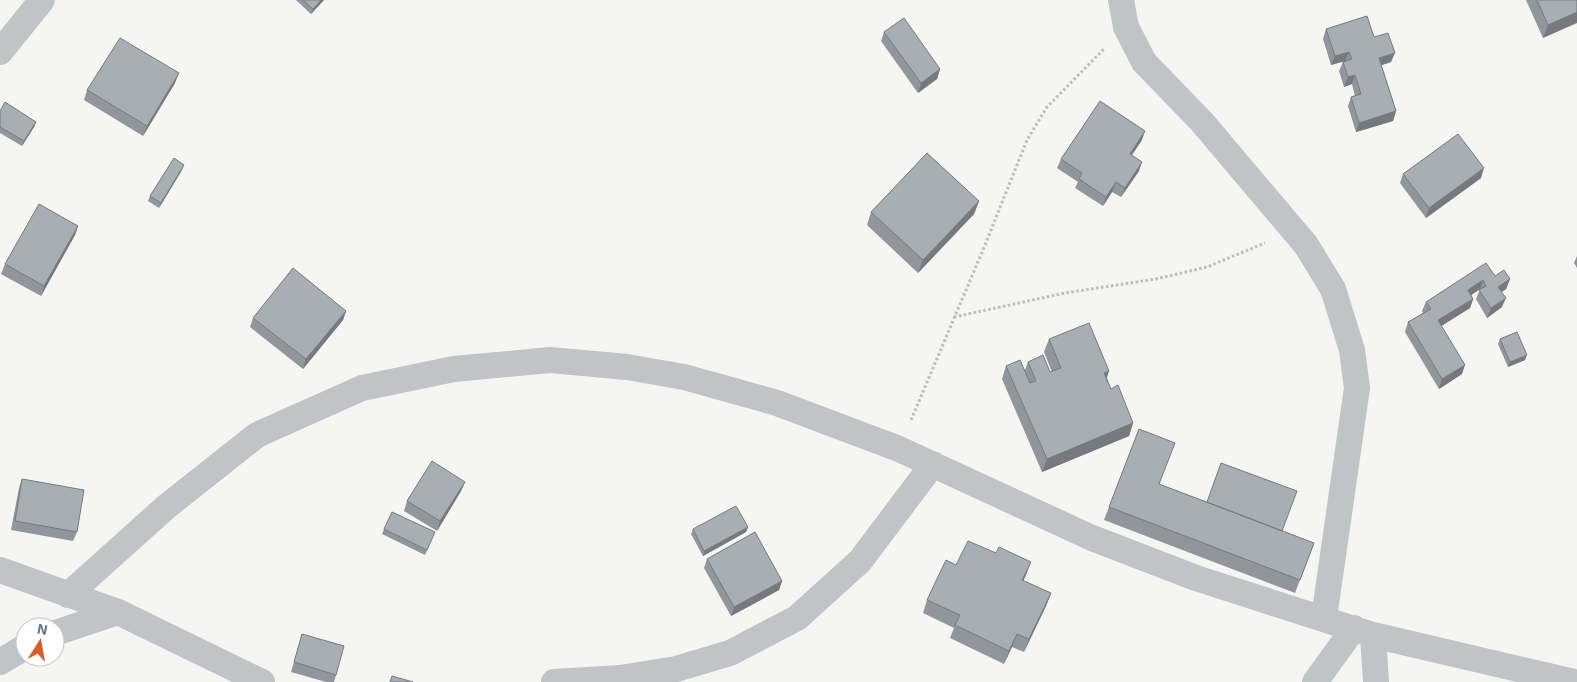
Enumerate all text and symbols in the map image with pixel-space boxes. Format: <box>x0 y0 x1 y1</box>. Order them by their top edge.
north arrow <box>15 617 65 667</box>
text: N <box>36 619 49 638</box>

